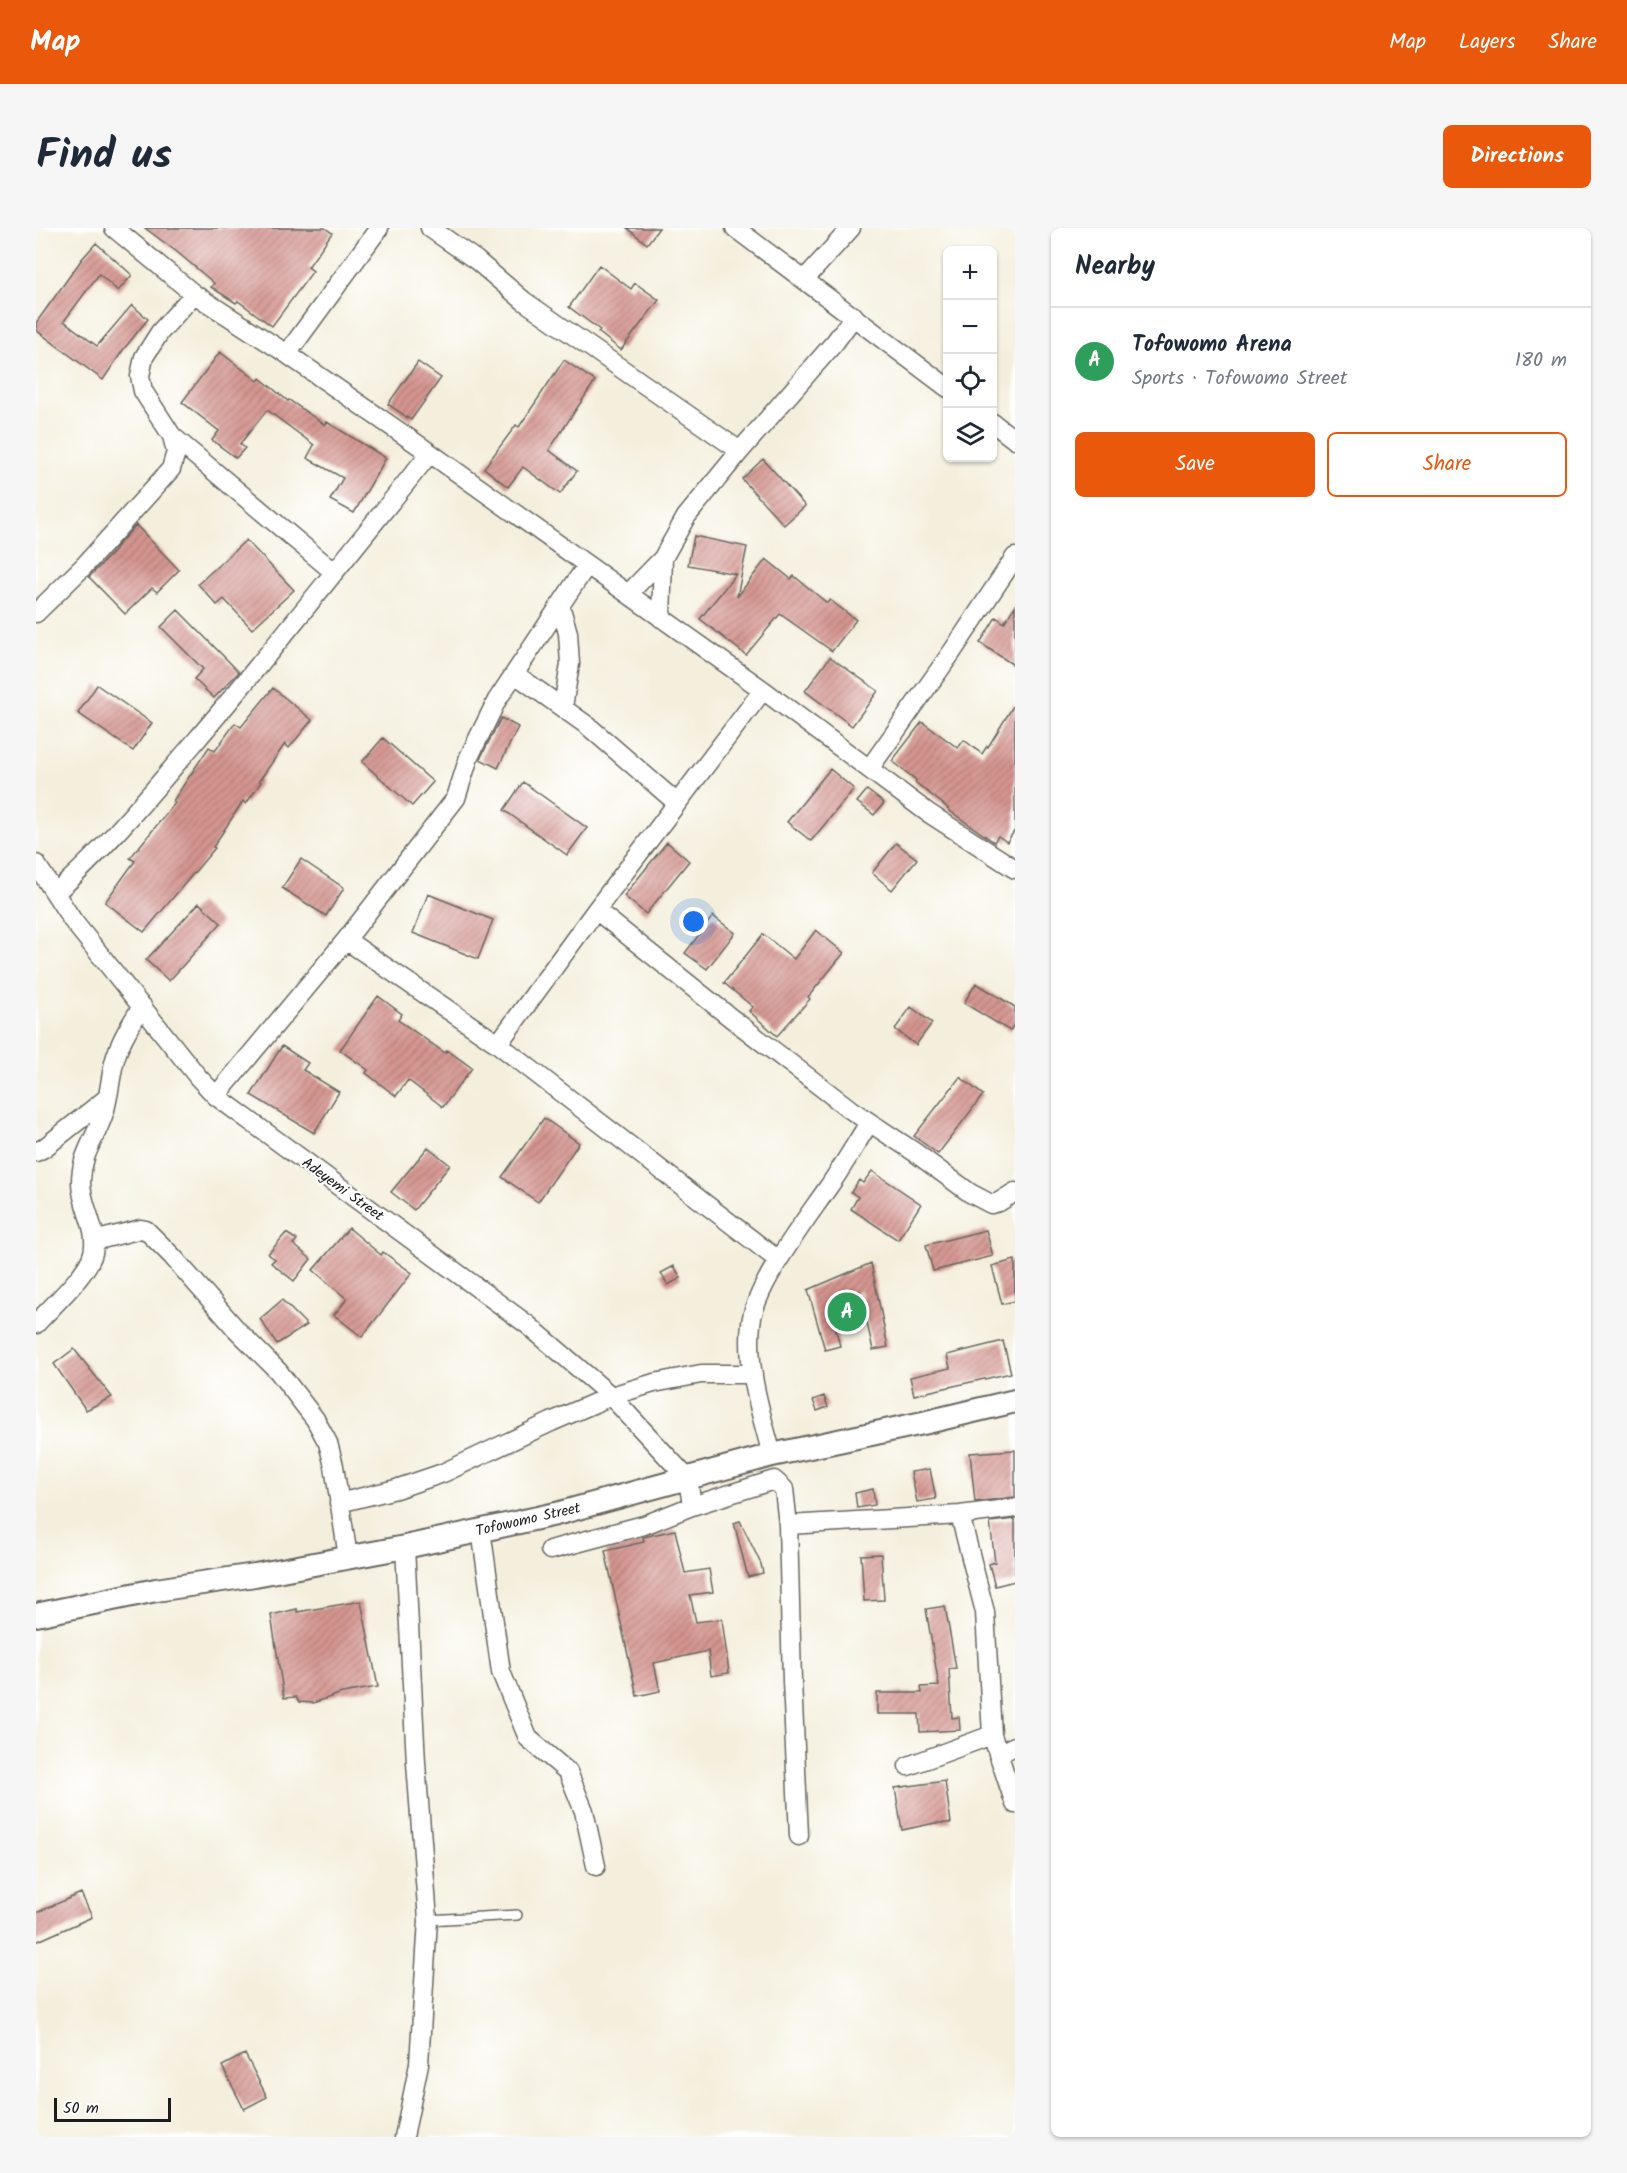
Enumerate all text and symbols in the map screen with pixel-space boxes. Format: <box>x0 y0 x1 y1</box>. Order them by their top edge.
text: Map <box>30 20 81 65</box>
text: Map <box>1389 26 1426 59</box>
text: Layers <box>1459 26 1515 59</box>
text: Share <box>1548 26 1597 59</box>
text: Find us <box>36 123 172 190</box>
button: Directions <box>1443 125 1591 188</box>
map controls <box>943 246 997 462</box>
button: + <box>943 246 997 300</box>
text: Nearby <box>1075 246 1155 288</box>
button: − <box>943 300 997 354</box>
text: Tofowomo Arena <box>1132 328 1292 363</box>
text: A <box>1088 345 1101 377</box>
text: 180 m <box>1515 345 1567 377</box>
button: locate <box>943 354 997 408</box>
text: Sports · Tofowomo Street <box>1132 363 1347 395</box>
button: layers <box>943 408 997 462</box>
button: Save <box>1075 432 1315 497</box>
button: Share <box>1327 432 1567 497</box>
your location <box>679 907 708 936</box>
street label: Adeyemi Street <box>296 1152 389 1228</box>
pin: A <box>828 1290 866 1334</box>
street label: Tofowomo Street <box>473 1496 583 1544</box>
scale bar <box>54 2095 171 2122</box>
text: 50 m <box>63 2096 99 2121</box>

